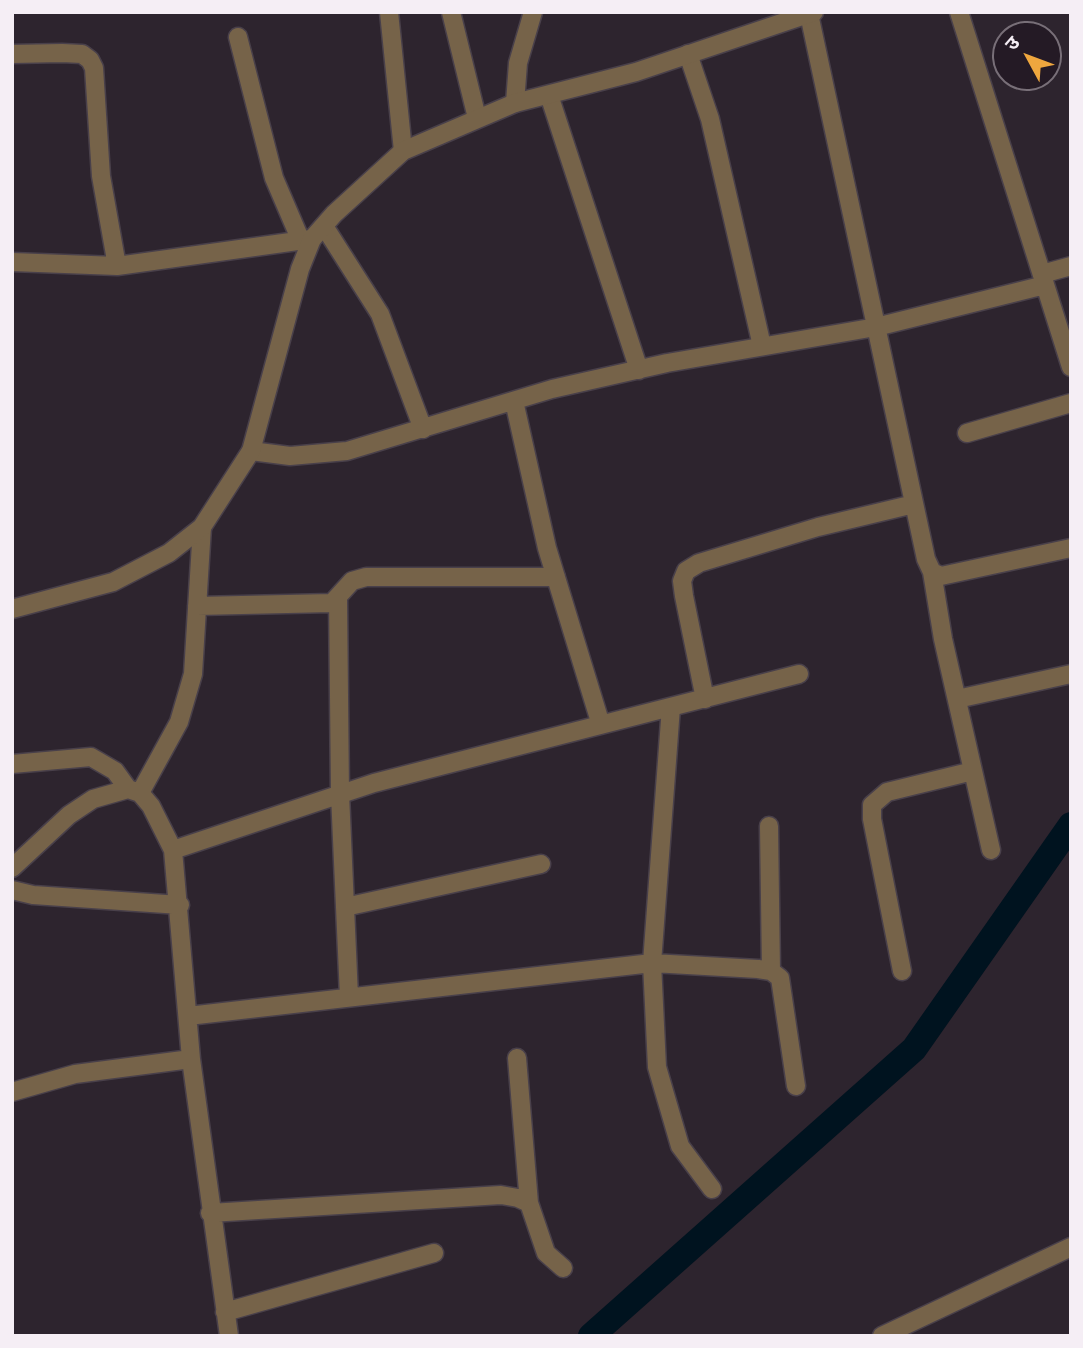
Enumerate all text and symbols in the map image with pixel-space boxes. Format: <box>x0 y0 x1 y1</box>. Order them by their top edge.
north arrow <box>992 21 1062 91</box>
text: उ <box>1000 31 1025 55</box>

